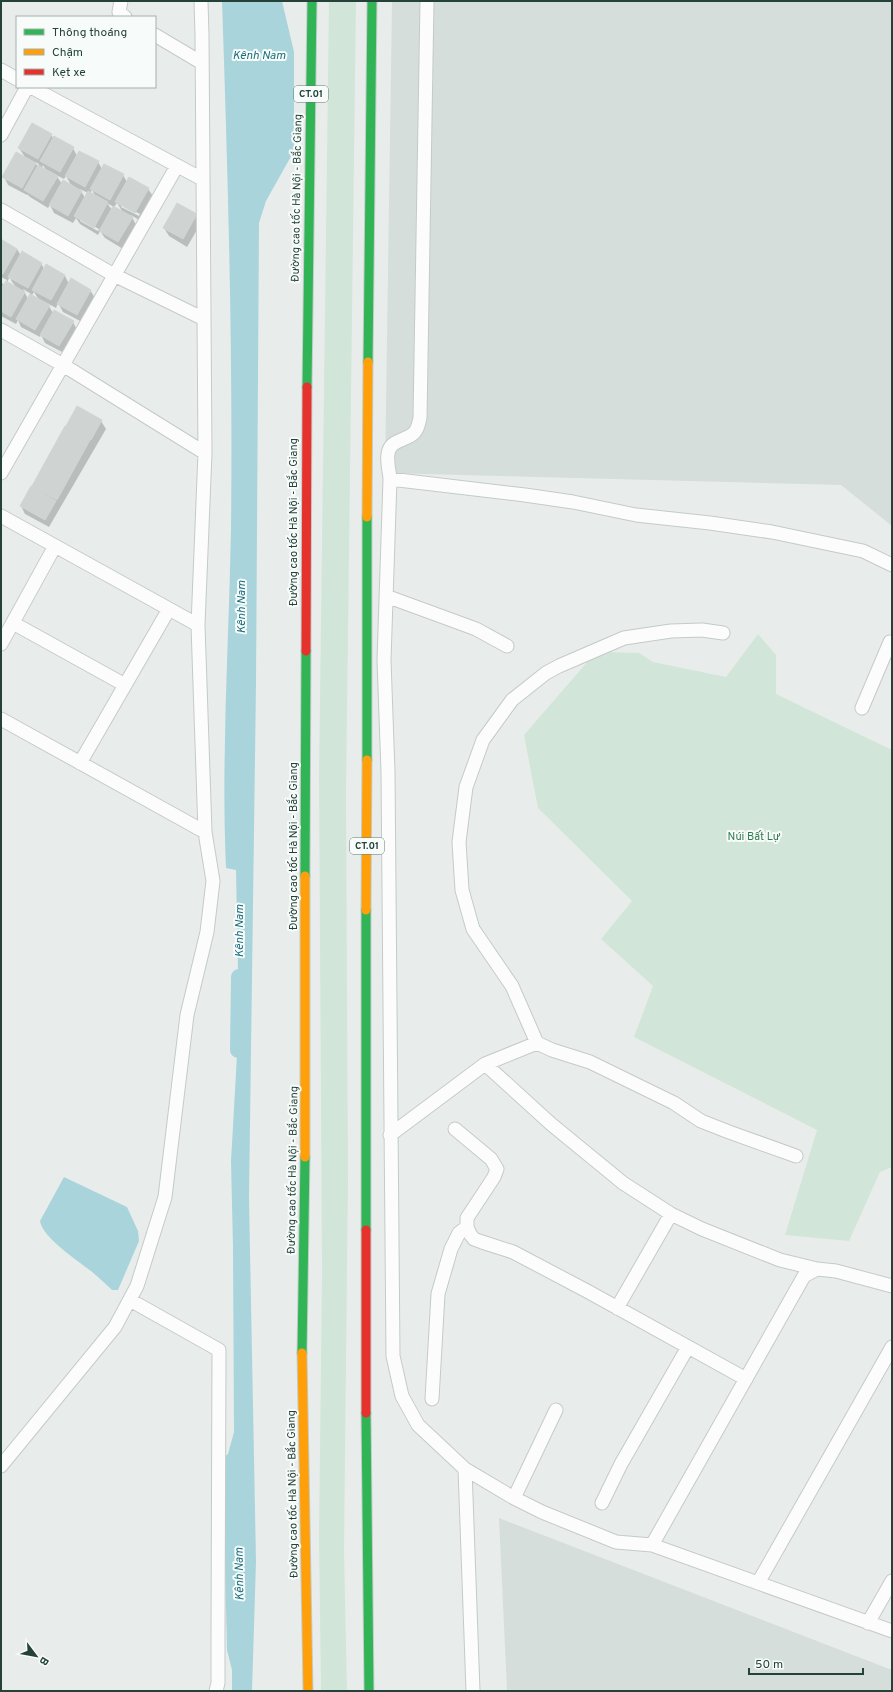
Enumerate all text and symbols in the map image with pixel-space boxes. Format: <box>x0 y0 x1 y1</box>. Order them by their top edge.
legend <box>16 16 156 88</box>
text: Thông thoáng <box>52 25 127 41</box>
text: Chậm <box>52 45 83 61</box>
water label: Kênh Nam <box>232 48 286 64</box>
text: Kẹt xe <box>52 65 86 81</box>
road number: CT.01 <box>294 86 328 102</box>
street label: Đường cao tốc Hà Nội - Bắc Giang <box>288 114 305 282</box>
street label: Đường cao tốc Hà Nội - Bắc Giang <box>286 438 301 606</box>
water label: Kênh Nam <box>234 580 250 634</box>
street label: Đường cao tốc Hà Nội - Bắc Giang <box>286 762 301 930</box>
park label: Núi Bất Lự <box>728 830 781 844</box>
road number: CT.01 <box>350 838 384 854</box>
water label: Kênh Nam <box>232 904 248 958</box>
street label: Đường cao tốc Hà Nội - Bắc Giang <box>284 1086 301 1254</box>
street label: Đường cao tốc Hà Nội - Bắc Giang <box>284 1410 301 1578</box>
water label: Kênh Nam <box>232 1547 248 1601</box>
north arrow <box>16 1636 56 1676</box>
scale bar <box>749 1650 863 1676</box>
text: B <box>36 1654 52 1668</box>
text: 50 m <box>755 1657 783 1673</box>

